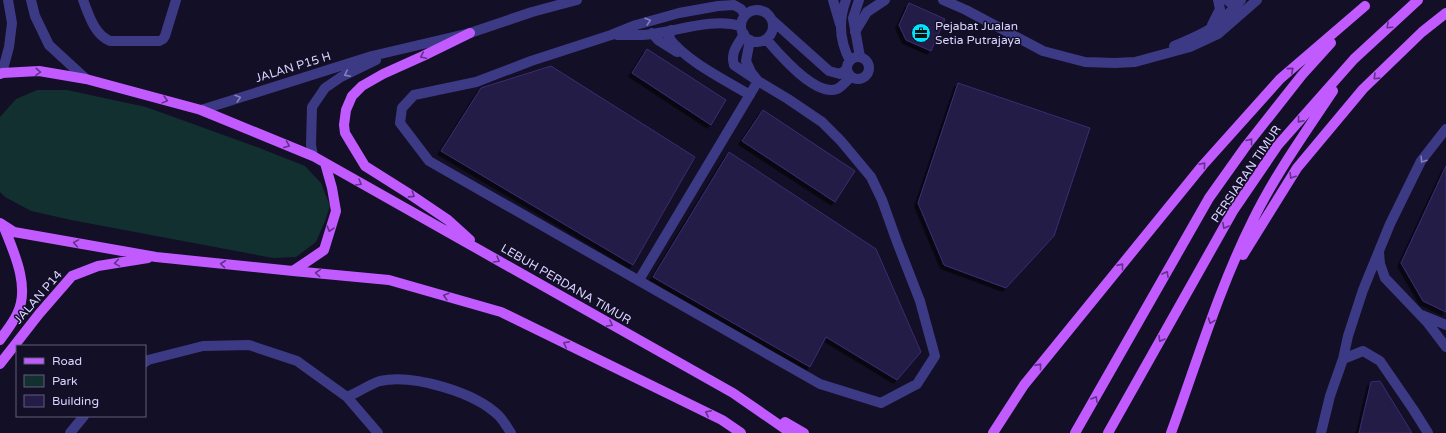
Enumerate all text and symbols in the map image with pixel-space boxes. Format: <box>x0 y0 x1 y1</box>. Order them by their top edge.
one-way arrow <box>644 17 651 26</box>
place label: Pejabat Jualan Setia Putrajaya <box>935 19 1021 47</box>
one-way arrow <box>1386 21 1394 29</box>
office icon: Pejabat Jualan Setia Putrajaya <box>910 22 932 44</box>
street label: JALAN P15 H <box>254 49 332 85</box>
one-way arrow <box>419 52 426 60</box>
one-way arrow <box>1287 67 1294 74</box>
one-way arrow <box>35 68 41 76</box>
one-way arrow <box>343 69 351 77</box>
one-way arrow <box>1373 72 1381 80</box>
one-way arrow <box>234 94 241 103</box>
one-way arrow <box>161 95 168 104</box>
one-way arrow <box>1297 115 1305 123</box>
street label: PERSIARAN TIMUR <box>1208 123 1284 225</box>
one-way arrow <box>1245 138 1252 145</box>
one-way arrow <box>283 141 290 149</box>
one-way arrow <box>1420 156 1427 163</box>
one-way arrow <box>1199 162 1206 170</box>
one-way arrow <box>1290 172 1297 179</box>
one-way arrow <box>355 178 362 185</box>
one-way arrow <box>408 190 415 198</box>
one-way arrow <box>1222 222 1229 229</box>
one-way arrow <box>326 225 335 232</box>
one-way arrow <box>73 239 79 247</box>
street label: LEBUH PERDANA TIMUR <box>498 241 634 327</box>
one-way arrow <box>493 255 500 262</box>
one-way arrow <box>114 258 120 267</box>
one-way arrow <box>220 260 226 269</box>
one-way arrow <box>1117 263 1124 270</box>
street label: JALAN P14 <box>11 267 65 327</box>
one-way arrow <box>315 269 321 278</box>
one-way arrow <box>1162 271 1169 278</box>
one-way arrow <box>442 292 449 301</box>
one-way arrow <box>1208 318 1216 325</box>
one-way arrow <box>606 320 613 327</box>
one-way arrow <box>1159 335 1166 342</box>
one-way arrow <box>563 341 570 349</box>
legend <box>16 345 146 417</box>
text: Road <box>52 354 82 368</box>
one-way arrow <box>1034 364 1041 371</box>
text: Park <box>52 374 78 388</box>
text: Building <box>52 394 99 408</box>
one-way arrow <box>1090 396 1097 403</box>
one-way arrow <box>705 410 712 418</box>

